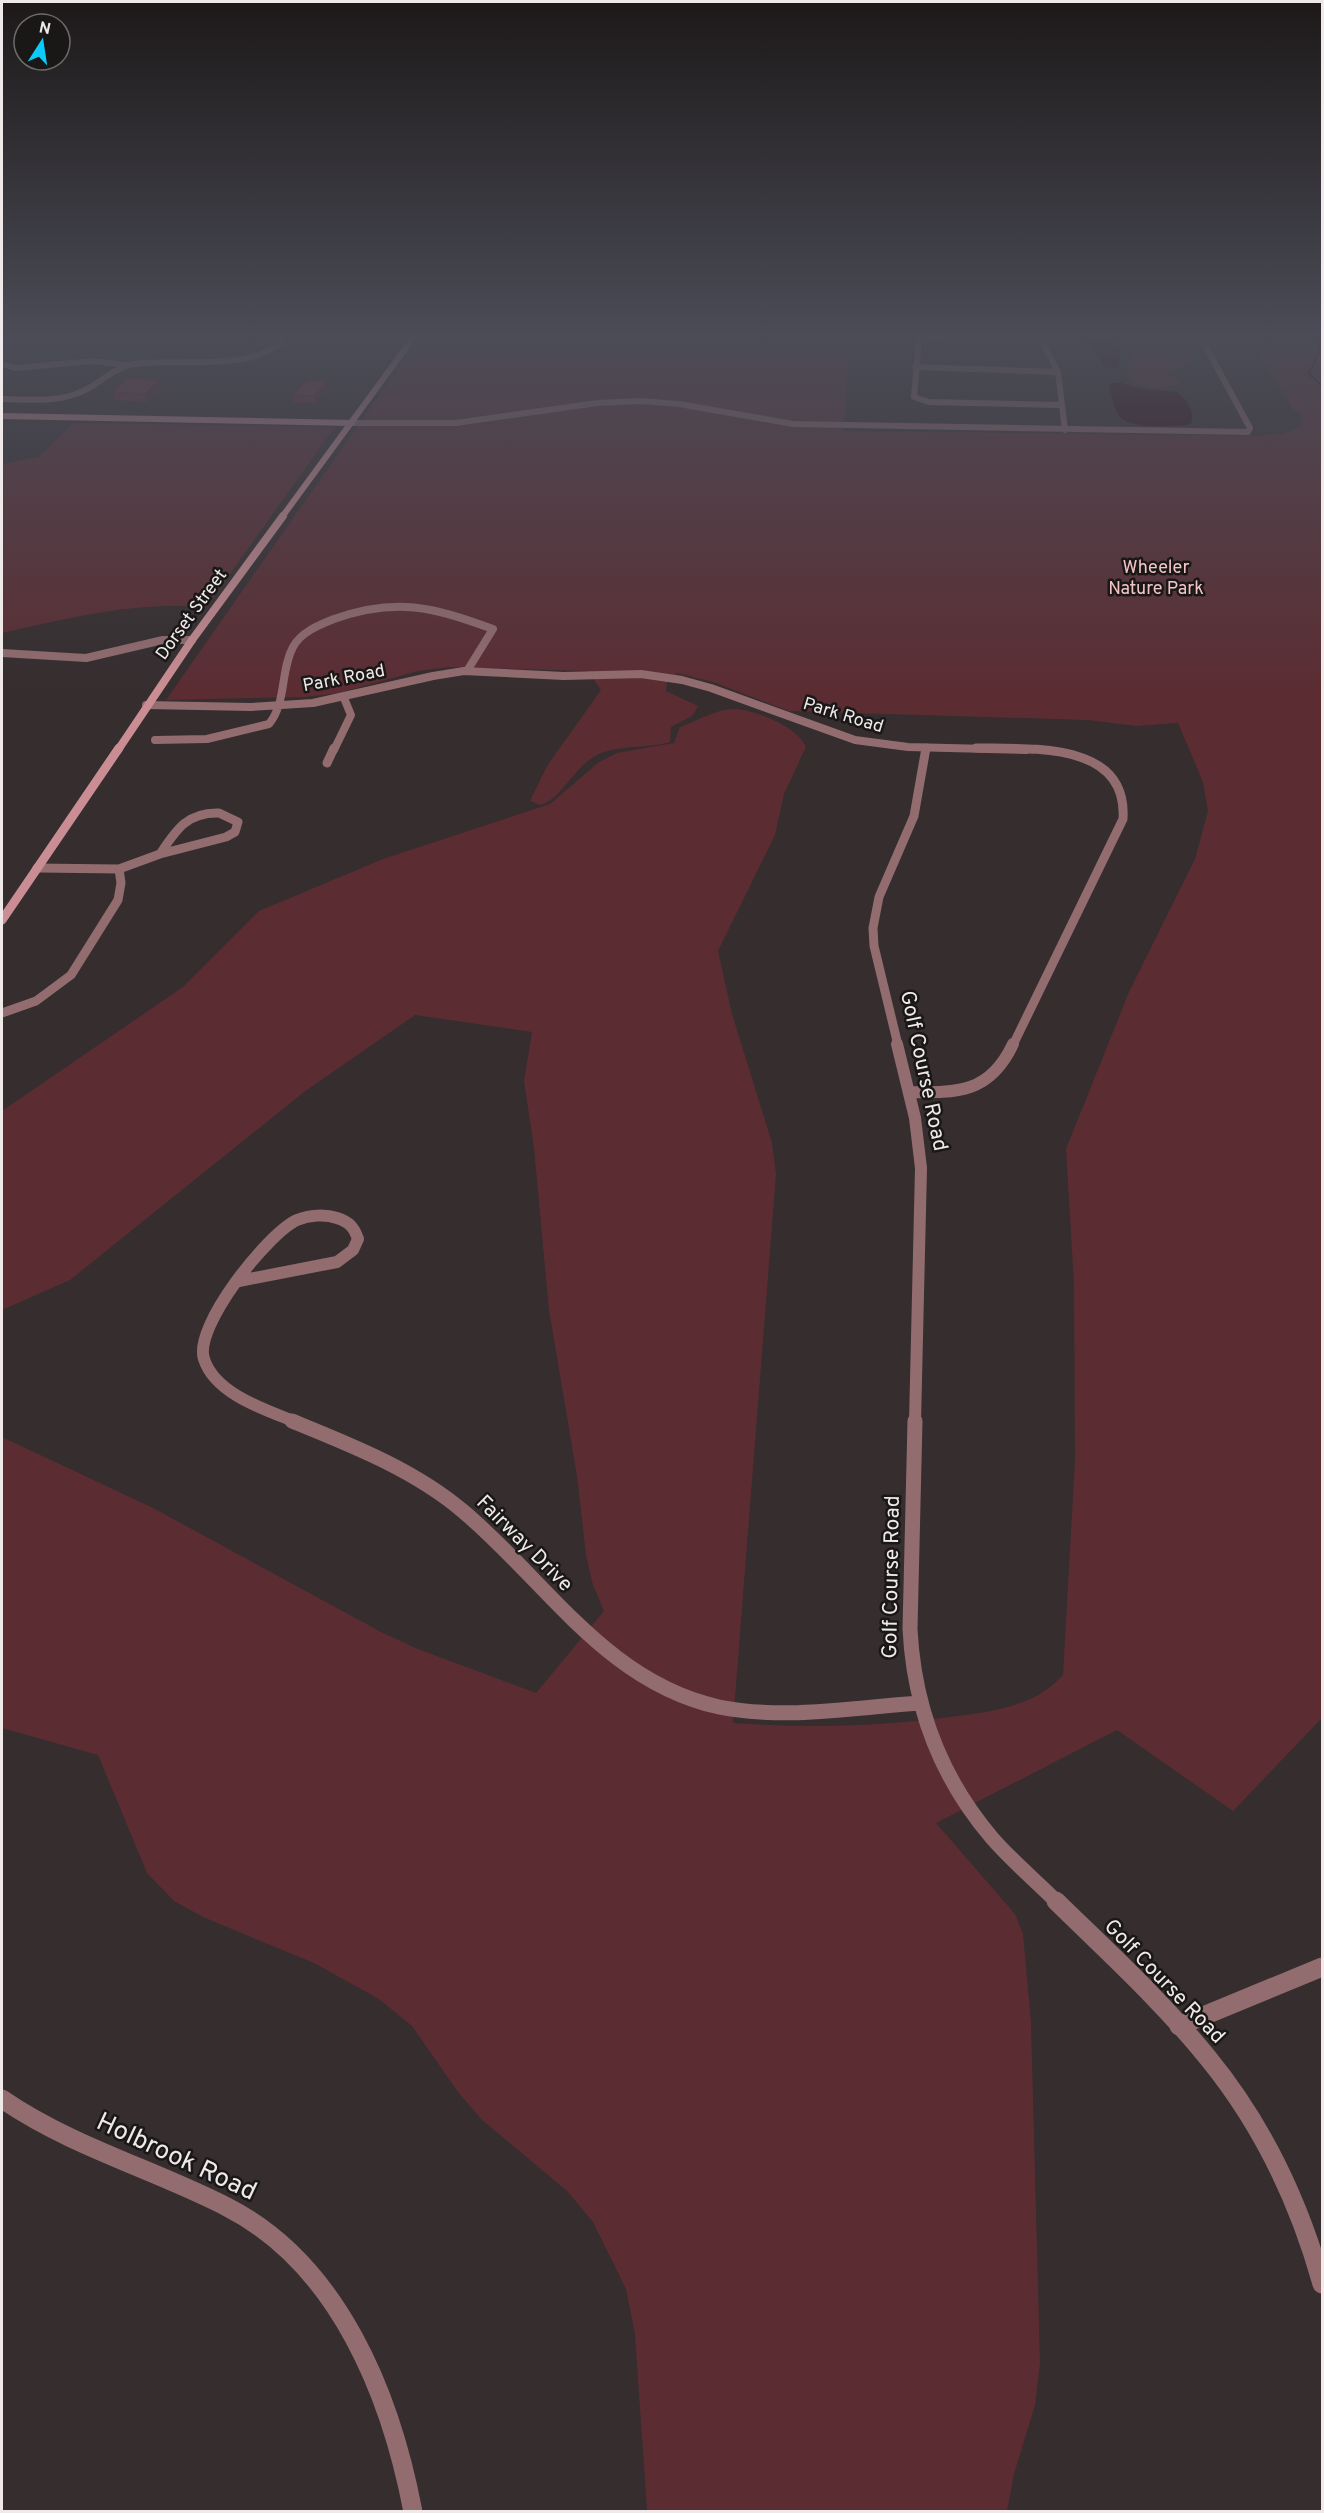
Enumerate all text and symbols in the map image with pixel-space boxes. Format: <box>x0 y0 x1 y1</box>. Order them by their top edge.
north arrow <box>12 12 72 72</box>
text: N <box>37 18 52 40</box>
park label: Wheeler Nature Park <box>1108 557 1204 601</box>
street label: Dorset Street <box>151 565 233 665</box>
street label: Park Road <box>301 660 387 698</box>
street label: Park Road <box>800 693 886 739</box>
street label: Golf Course Road <box>893 988 953 1154</box>
street label: Fairway Drive <box>470 1490 578 1598</box>
street label: Golf Course Road <box>877 1495 907 1659</box>
street label: Golf Course Road <box>1098 1914 1230 2050</box>
street label: Holbrook Road <box>91 2106 261 2210</box>

